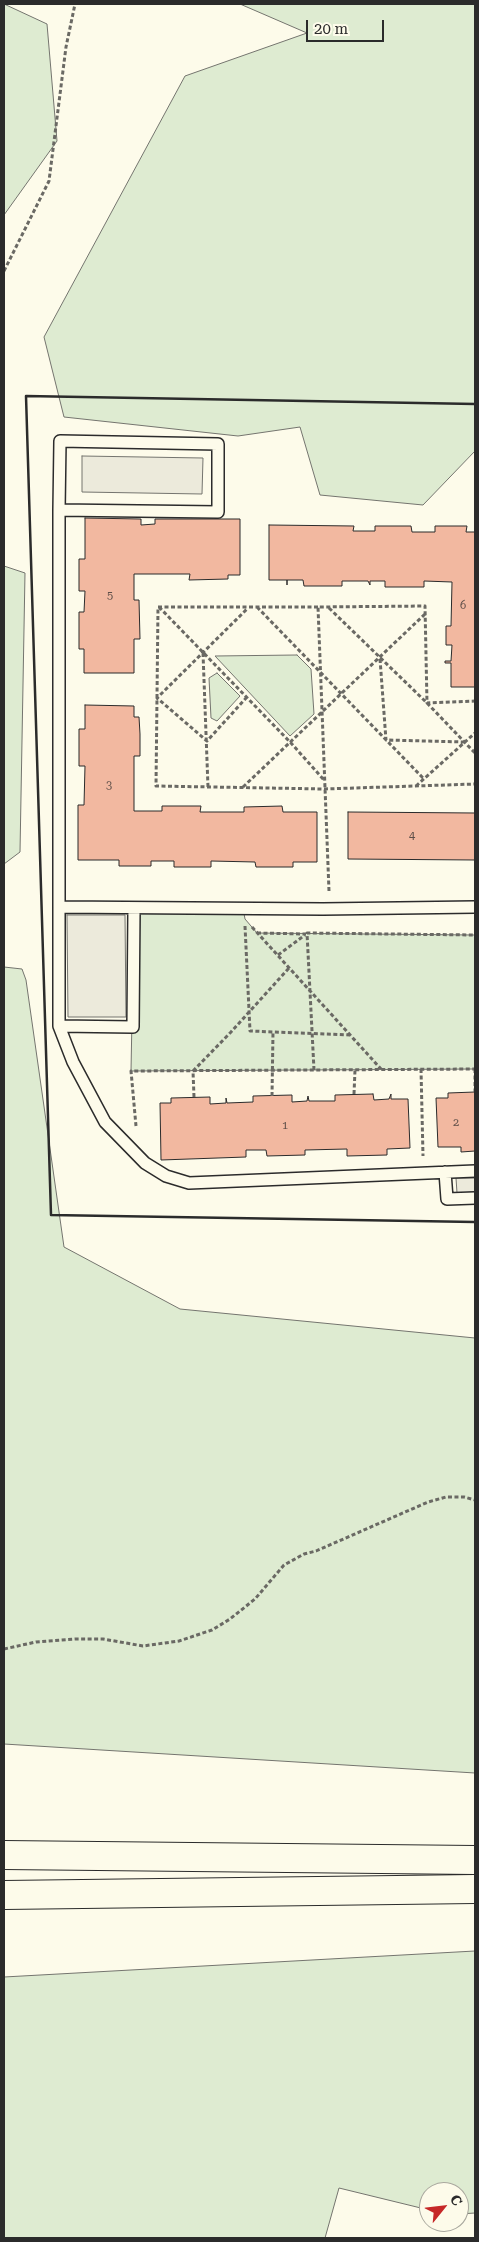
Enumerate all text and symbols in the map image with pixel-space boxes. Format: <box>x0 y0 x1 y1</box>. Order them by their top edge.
scale bar <box>309 10 386 42</box>
text: 20 m <box>314 20 348 38</box>
house number: 5 <box>107 589 113 603</box>
house number: 6 <box>460 599 466 613</box>
house number: 3 <box>106 779 112 793</box>
house number: 4 <box>409 829 415 843</box>
house number: 2 <box>453 1116 459 1130</box>
house number: 1 <box>282 1119 288 1133</box>
north arrow <box>419 2182 469 2232</box>
text: С <box>447 2192 466 2208</box>

